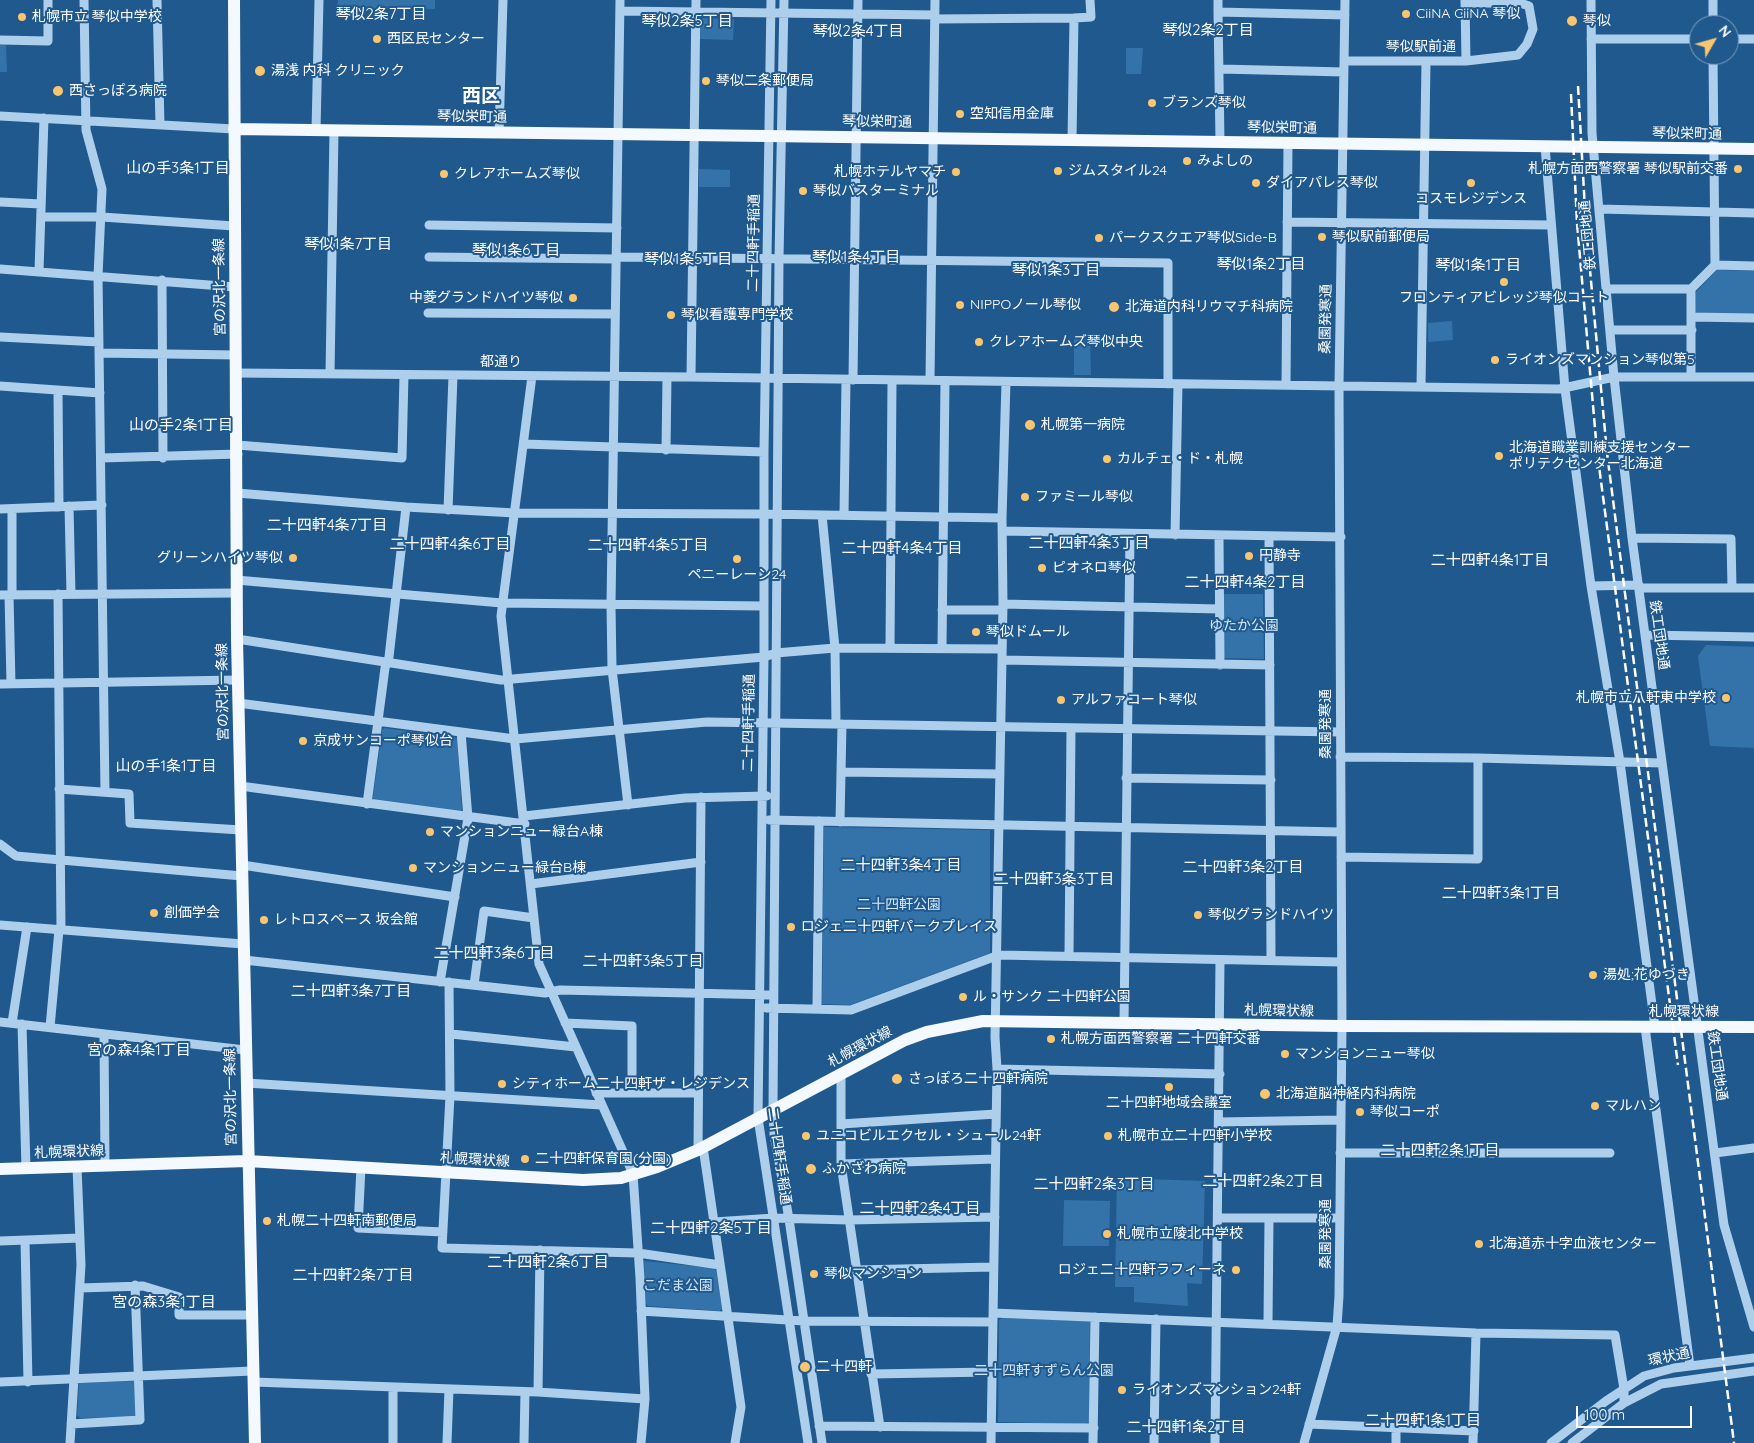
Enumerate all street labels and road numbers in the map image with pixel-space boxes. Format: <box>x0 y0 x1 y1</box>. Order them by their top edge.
street label: 琴似駅前通 <box>1386 39 1456 55</box>
street label: 琴似栄町通 <box>437 108 507 126</box>
street label: 琴似栄町通 <box>842 113 912 131</box>
street label: 琴似栄町通 <box>1247 119 1317 137</box>
street label: 琴似栄町通 <box>1652 125 1722 143</box>
street label: 二十四軒手稲通 <box>745 194 763 292</box>
street label: 鉄工団地通 <box>1577 199 1599 271</box>
street label: 宮の沢北一条線 <box>211 238 229 336</box>
street label: 桑園発寒通 <box>1317 284 1335 354</box>
street label: 都通り <box>480 354 522 370</box>
street label: 鉄工団地通 <box>1646 599 1672 671</box>
street label: 宮の沢北一条線 <box>214 643 232 741</box>
street label: 二十四軒手稲通 <box>740 674 758 772</box>
street label: 桑園発寒通 <box>1318 689 1334 759</box>
street label: 札幌環状線 <box>1244 1002 1314 1020</box>
street label: 札幌環状線 <box>1649 1004 1719 1020</box>
street label: 札幌環状線 <box>825 1023 895 1071</box>
street label: 鉄工団地通 <box>1704 1030 1730 1102</box>
street label: 宮の沢北一条線 <box>222 1048 240 1146</box>
street label: 二十四軒手稲通 <box>764 1106 794 1206</box>
street label: 札幌環状線 <box>34 1142 104 1162</box>
street label: 札幌環状線 <box>440 1150 510 1170</box>
street label: 桑園発寒通 <box>1318 1199 1334 1269</box>
street label: 環状通 <box>1647 1344 1691 1370</box>

